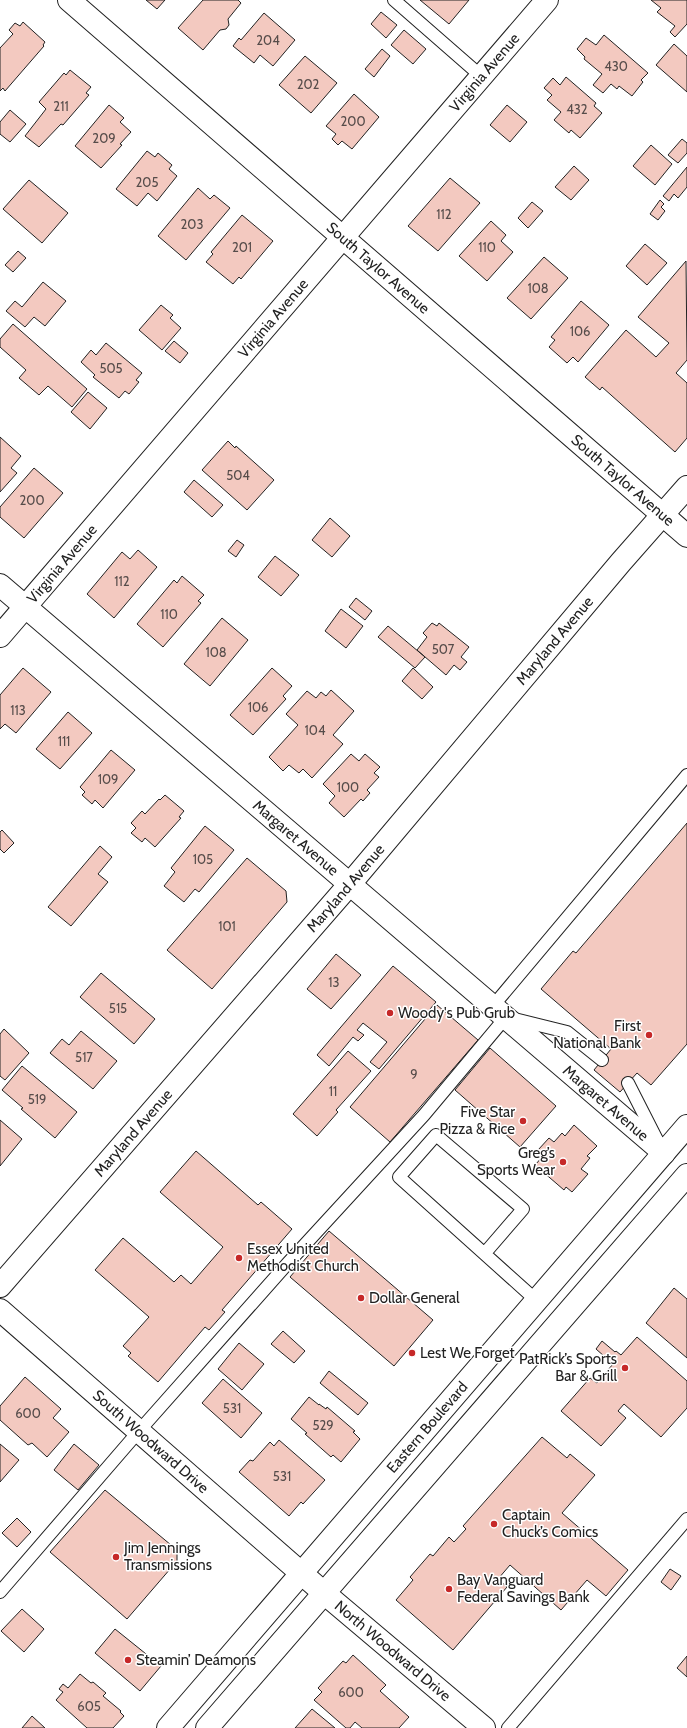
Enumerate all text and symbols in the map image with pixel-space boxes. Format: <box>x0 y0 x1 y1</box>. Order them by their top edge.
street label: Virginia Avenue <box>446 29 524 116</box>
house number: 204 <box>256 32 280 48</box>
house number: 430 <box>604 58 628 74</box>
house number: 202 <box>297 76 320 92</box>
house number: 211 <box>53 98 69 114</box>
house number: 432 <box>566 101 588 117</box>
house number: 200 <box>341 113 365 129</box>
house number: 209 <box>92 130 116 146</box>
house number: 205 <box>136 174 158 190</box>
house number: 112 <box>436 206 452 222</box>
house number: 203 <box>181 216 203 232</box>
street label: South Taylor Avenue <box>323 218 433 318</box>
house number: 201 <box>232 239 252 255</box>
house number: 110 <box>478 239 496 255</box>
street label: Virginia Avenue <box>234 275 312 361</box>
house number: 108 <box>527 280 549 296</box>
house number: 106 <box>570 323 590 339</box>
house number: 505 <box>99 360 123 376</box>
street label: South Taylor Avenue <box>568 431 678 530</box>
house number: 504 <box>226 467 250 483</box>
house number: 200 <box>20 492 44 508</box>
street label: Virginia Avenue <box>23 521 101 607</box>
house number: 112 <box>114 573 130 589</box>
street label: Maryland Avenue <box>512 593 597 689</box>
house number: 110 <box>160 606 178 622</box>
house number: 507 <box>432 641 455 657</box>
house number: 108 <box>205 644 227 660</box>
house number: 106 <box>248 699 268 715</box>
house number: 113 <box>10 702 26 718</box>
house number: 104 <box>305 722 326 738</box>
house number: 111 <box>58 733 70 749</box>
house number: 109 <box>98 771 118 787</box>
house number: 100 <box>337 779 359 795</box>
street label: Margaret Avenue <box>249 796 342 880</box>
street label: Maryland Avenue <box>303 840 389 936</box>
house number: 105 <box>193 851 213 867</box>
house number: 101 <box>218 918 236 934</box>
house number: 13 <box>328 974 340 990</box>
house number: 515 <box>109 1000 127 1016</box>
place label: Woody's Pub Grub <box>398 1004 515 1022</box>
marker: Woody's Pub Grub <box>385 1008 395 1018</box>
place label: First National Bank <box>553 1017 641 1052</box>
marker: First National Bank <box>644 1030 654 1040</box>
house number: 517 <box>75 1049 93 1065</box>
street label: Margaret Avenue <box>559 1061 652 1145</box>
house number: 9 <box>410 1066 418 1082</box>
house number: 11 <box>329 1083 337 1099</box>
street label: Maryland Avenue <box>90 1085 176 1180</box>
house number: 519 <box>28 1091 46 1107</box>
place label: Five Star Pizza & Rice <box>440 1103 515 1138</box>
marker: Five Star Pizza & Rice <box>518 1116 528 1126</box>
place label: Greg’s Sports Wear <box>477 1144 555 1179</box>
marker: Greg’s Sports Wear <box>558 1157 568 1167</box>
place label: Essex United Methodist Church <box>247 1240 359 1275</box>
marker: Essex United Methodist Church <box>234 1253 244 1263</box>
place label: Dollar General <box>369 1289 460 1307</box>
marker: Dollar General <box>356 1293 366 1303</box>
place label: Lest We Forget <box>420 1344 515 1362</box>
marker: Lest We Forget <box>407 1348 417 1358</box>
place label: PatRick’s Sports Bar & Grill <box>519 1350 617 1385</box>
marker: PatRick’s Sports Bar & Grill <box>620 1363 630 1373</box>
street label: Eastern Boulevard <box>383 1378 471 1477</box>
street label: South Woodward Drive <box>89 1386 212 1497</box>
house number: 531 <box>223 1400 241 1416</box>
house number: 600 <box>15 1405 41 1421</box>
house number: 529 <box>312 1417 334 1433</box>
house number: 531 <box>273 1468 291 1484</box>
place label: Captain Chuck’s Comics <box>502 1506 598 1541</box>
marker: Captain Chuck’s Comics <box>489 1519 499 1529</box>
place label: Jim Jennings Transmissions <box>123 1539 212 1574</box>
marker: Jim Jennings Transmissions <box>111 1552 121 1562</box>
place label: Bay Vanguard Federal Savings Bank <box>457 1571 590 1606</box>
marker: Bay Vanguard Federal Savings Bank <box>444 1584 454 1594</box>
street label: North Woodward Drive <box>331 1597 455 1705</box>
place label: Steamin’ Deamons <box>136 1651 256 1669</box>
marker: Steamin’ Deamons <box>123 1655 133 1665</box>
house number: 600 <box>338 1684 364 1700</box>
house number: 605 <box>77 1698 101 1714</box>

